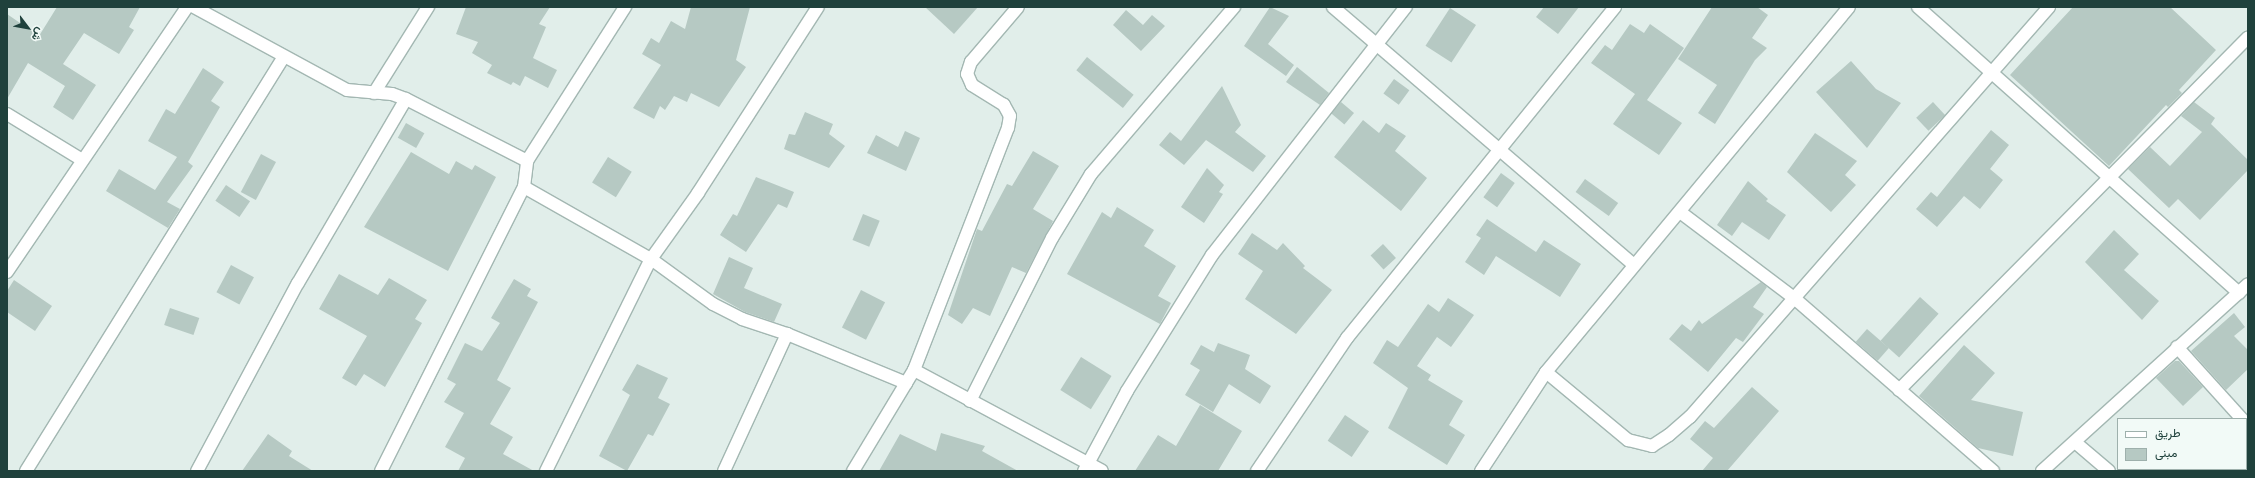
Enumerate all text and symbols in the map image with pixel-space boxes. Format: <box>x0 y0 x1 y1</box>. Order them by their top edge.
north arrow <box>8 8 48 48</box>
text: ش <box>29 25 48 44</box>
legend <box>2117 418 2247 470</box>
text: طريق <box>2155 425 2180 441</box>
text: مبنى <box>2155 445 2177 461</box>

